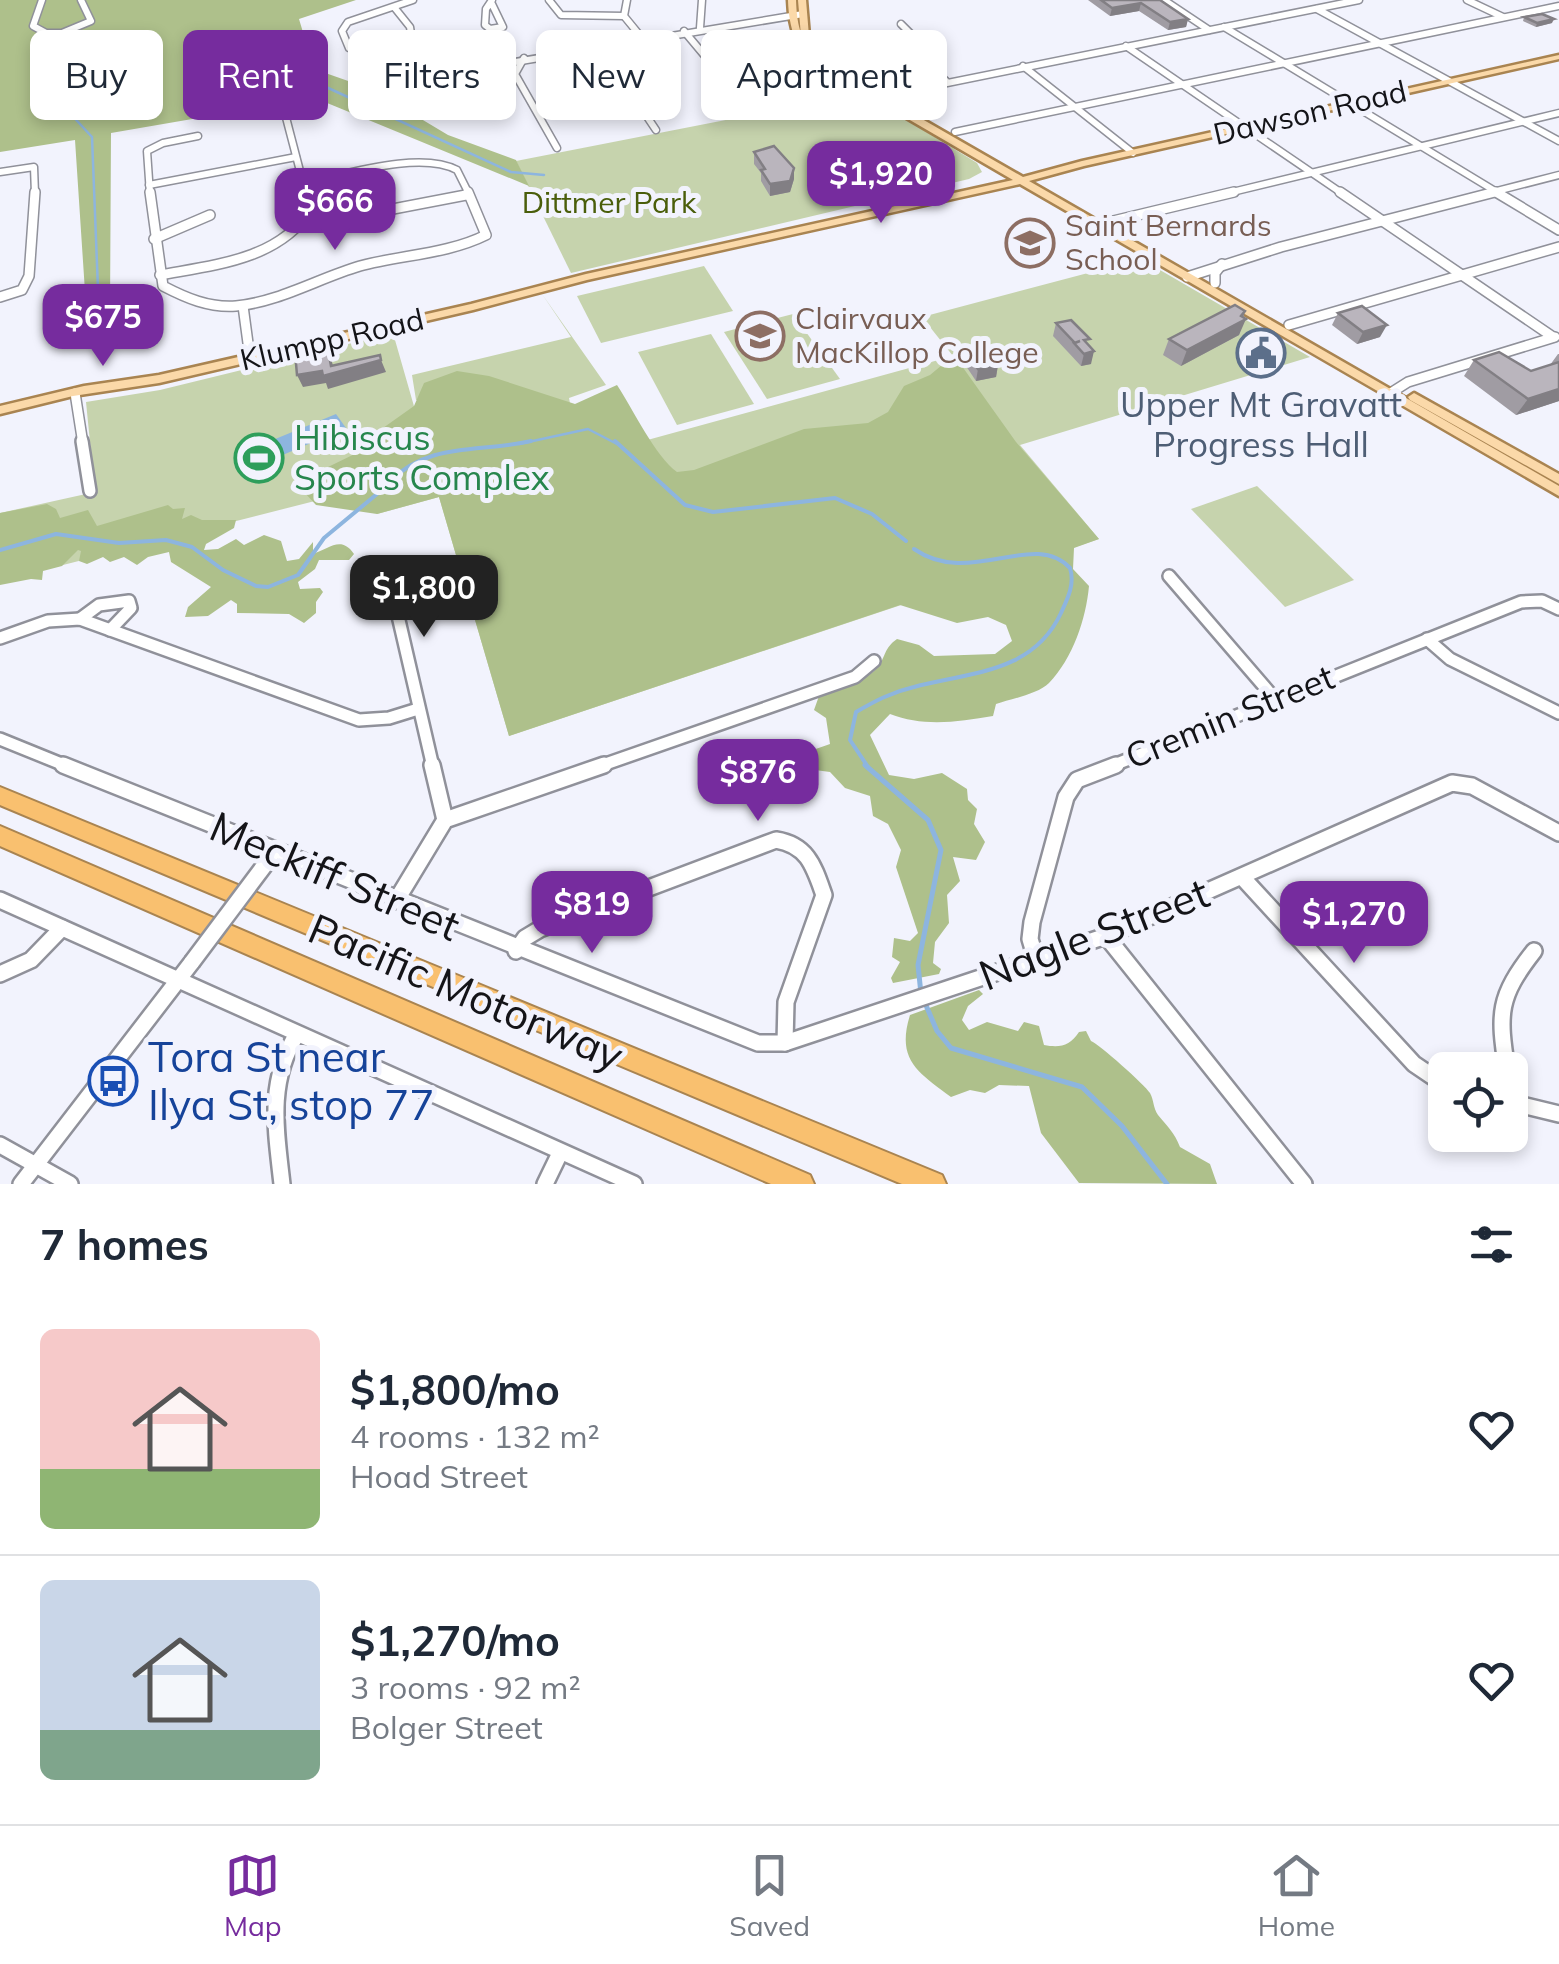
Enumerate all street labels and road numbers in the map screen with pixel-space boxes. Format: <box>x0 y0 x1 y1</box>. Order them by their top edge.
street label: Dawson Road <box>1210 71 1410 153</box>
street label: Klumpp Road <box>236 299 427 379</box>
street label: Cremin Street <box>1119 654 1340 778</box>
street label: Meckiff Street <box>202 799 468 952</box>
street label: Nagle Street <box>971 865 1216 1002</box>
street label: Pacific Motorway <box>301 901 631 1082</box>

